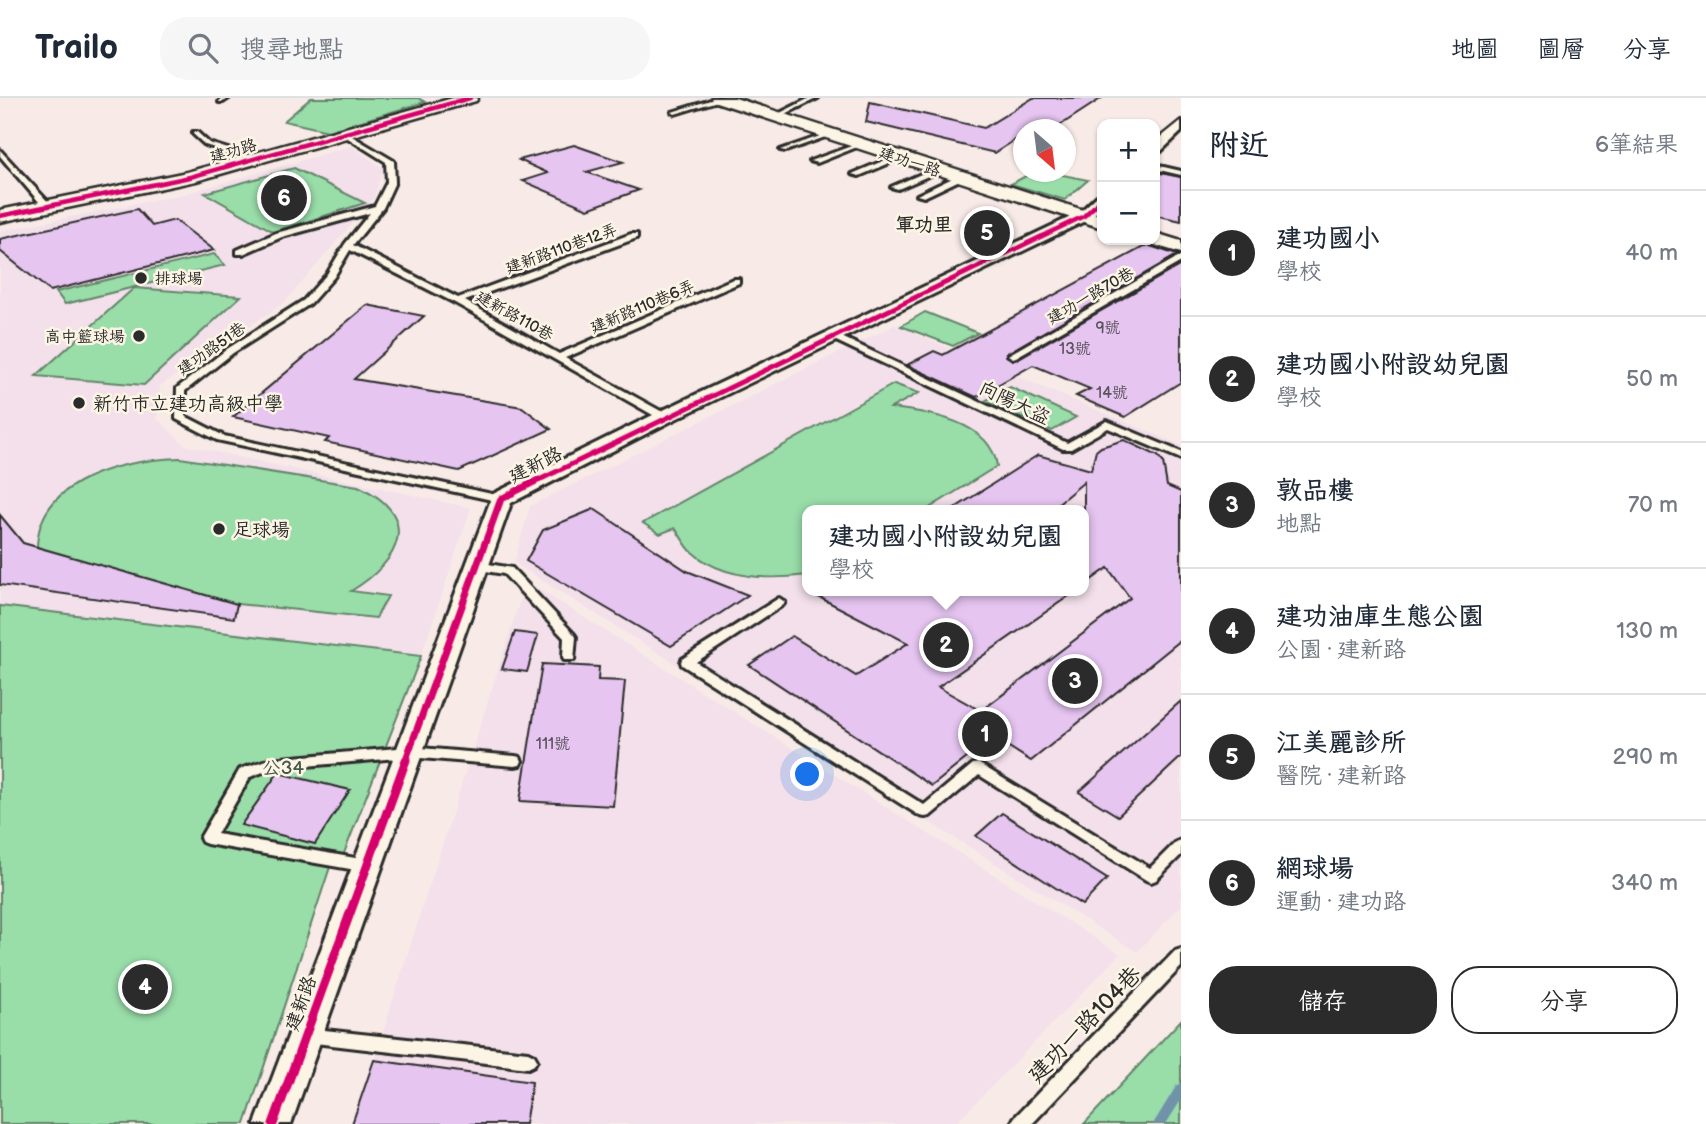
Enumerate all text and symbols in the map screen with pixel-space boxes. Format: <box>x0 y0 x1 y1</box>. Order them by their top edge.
search box <box>160 17 650 80</box>
text: Trailo <box>35 28 118 68</box>
icon: search <box>184 29 222 67</box>
text: 搜尋地點 <box>240 35 344 66</box>
text: 地圖 <box>1451 35 1499 64</box>
text: 圖層 <box>1537 35 1585 64</box>
text: 分享 <box>1623 35 1671 64</box>
north arrow <box>1013 119 1076 182</box>
map controls <box>1097 119 1160 245</box>
button: + <box>1097 119 1160 182</box>
text: 附近 <box>1209 128 1269 164</box>
text: 6筆結果 <box>1595 131 1678 159</box>
street label: 建功路 <box>208 136 259 167</box>
street label: 建功一路 <box>876 144 943 181</box>
pin: 6 <box>261 172 307 224</box>
button: − <box>1097 182 1160 245</box>
pin: 5 <box>964 207 1010 259</box>
district label: 軍功里 <box>895 214 953 237</box>
street label: 建新路110巷12弄 <box>503 220 620 278</box>
text: 建功國小 <box>1276 224 1380 255</box>
text: 1 <box>1227 239 1237 267</box>
text: 40 m <box>1625 239 1678 267</box>
text: 學校 <box>1276 258 1322 286</box>
street label: 建功一路70巷 <box>1044 264 1138 329</box>
marker: 排球場 <box>133 270 149 286</box>
place label: 排球場 <box>155 270 203 289</box>
street label: 建新路110巷6弄 <box>588 277 698 338</box>
street label: 建新路110巷 <box>472 287 556 345</box>
street label: 建功路51巷 <box>174 319 250 380</box>
house number: 9號 <box>1095 319 1121 338</box>
place label: 高中籃球場 <box>45 328 125 347</box>
marker: 高中籃球場 <box>131 328 147 344</box>
house number: 13號 <box>1059 340 1091 359</box>
text: 建功國小附設幼兒園 <box>1276 350 1510 381</box>
text: 2 <box>1225 365 1239 393</box>
text: 50 m <box>1626 365 1678 393</box>
street label: 向陽大盜 <box>975 376 1054 430</box>
house number: 14號 <box>1096 384 1128 403</box>
text: 學校 <box>1276 384 1322 412</box>
place label: 新竹市立建功高級中學 <box>93 393 283 416</box>
marker: 新竹市立建功高級中學 <box>71 395 87 411</box>
street label: 建新路 <box>505 442 566 489</box>
text: 敦品樓 <box>1276 476 1354 507</box>
text: 3 <box>1225 491 1239 519</box>
text: 70 m <box>1628 491 1678 519</box>
popup <box>802 505 1089 596</box>
text: 地點 <box>1276 510 1322 538</box>
place label: 足球場 <box>233 519 290 542</box>
marker: 足球場 <box>211 521 227 537</box>
text: 建功國小附設幼兒園 <box>828 522 1063 553</box>
text: 學校 <box>828 556 874 584</box>
text: 建功油庫生態公園 <box>1276 602 1484 633</box>
text: 4 <box>1225 617 1239 645</box>
text: 130 m <box>1616 617 1678 645</box>
pin: 2 <box>923 619 969 671</box>
text: 公園 · 建新路 <box>1276 636 1406 664</box>
pin: 3 <box>1052 655 1098 707</box>
pin: 1 <box>962 708 1008 760</box>
text: 江美麗診所 <box>1276 728 1406 759</box>
house number: 111號 <box>536 735 570 754</box>
text: 5 <box>1225 743 1239 771</box>
text: 290 m <box>1612 743 1678 771</box>
park label: 公34 <box>262 757 305 780</box>
your location <box>790 757 824 791</box>
text: 醫院 · 建新路 <box>1276 762 1406 790</box>
text: 網球場 <box>1276 854 1354 885</box>
text: 6 <box>1225 869 1239 897</box>
text: 340 m <box>1611 869 1678 897</box>
text: 運動 · 建功路 <box>1276 888 1406 916</box>
street label: 建功一路104巷 <box>1022 960 1148 1089</box>
pin: 4 <box>122 961 168 1013</box>
button: 儲存 <box>1209 966 1437 1034</box>
button: 分享 <box>1451 966 1678 1034</box>
street label: 建新路 <box>281 973 322 1034</box>

